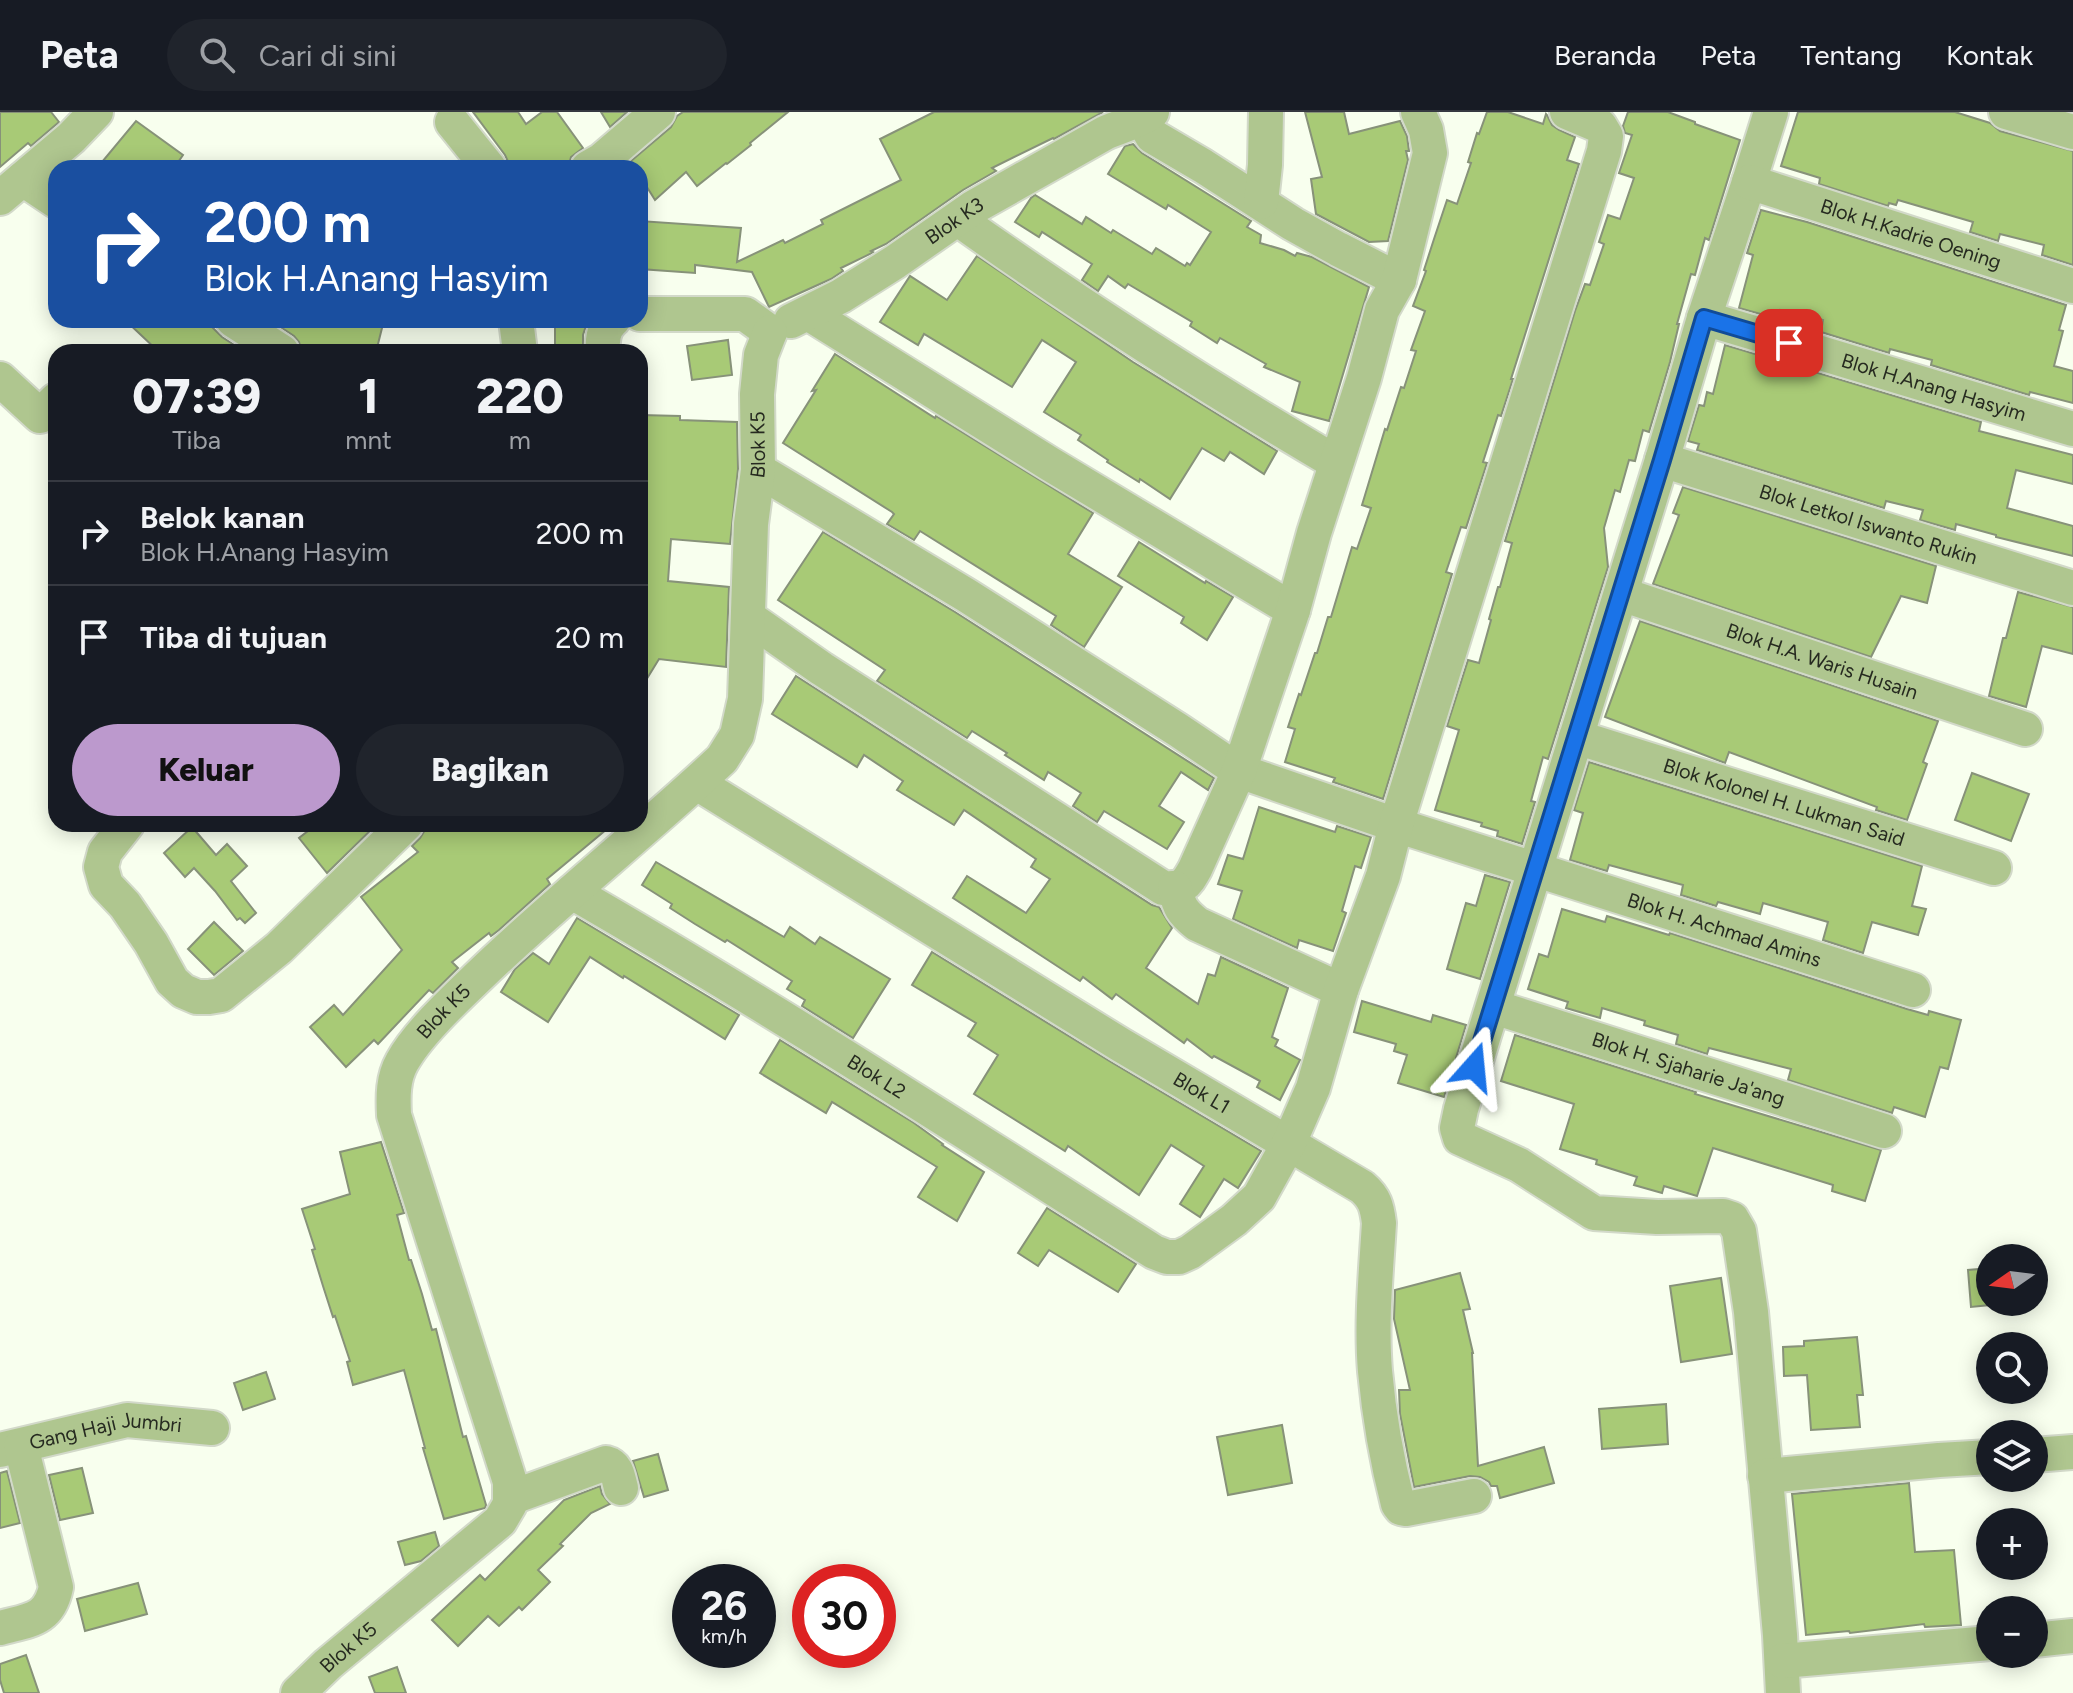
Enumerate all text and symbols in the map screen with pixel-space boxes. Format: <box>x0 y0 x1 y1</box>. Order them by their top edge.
search box <box>167 19 727 91</box>
text: Peta <box>40 32 119 78</box>
icon: search <box>195 33 239 77</box>
text: Cari di sini <box>259 37 397 74</box>
text: Beranda <box>1554 38 1656 72</box>
text: Peta <box>1700 38 1756 72</box>
text: Tentang <box>1800 38 1902 72</box>
text: Kontak <box>1946 38 2033 72</box>
text: 200 m <box>204 189 371 256</box>
icon: right <box>72 192 176 296</box>
street label: Blok K3 <box>920 192 988 249</box>
street label: Blok H.Kadrie Oening <box>1817 194 2004 274</box>
text: Blok H.Anang Hasyim <box>204 257 549 300</box>
pin <box>1755 309 1823 377</box>
icon: arrive <box>1767 321 1811 365</box>
street label: Blok H.Anang Hasyim <box>1839 348 2029 426</box>
text: 07:39 <box>132 367 261 425</box>
text: 1 <box>358 367 379 425</box>
text: 220 <box>476 367 564 425</box>
street label: Blok K5 <box>745 411 770 480</box>
text: Tiba <box>172 424 221 456</box>
text: mnt <box>345 424 392 456</box>
text: m <box>509 424 531 456</box>
street label: Blok Letkol Iswanto Rukin <box>1756 479 1980 569</box>
text: Belok kanan <box>140 499 305 536</box>
icon: right <box>72 511 116 555</box>
text: 200 m <box>536 515 624 552</box>
text: Blok H.Anang Hasyim <box>140 536 389 568</box>
icon: arrive <box>72 615 116 659</box>
street label: Blok H.A. Waris Husain <box>1723 618 1921 704</box>
text: Tiba di tujuan <box>140 619 327 656</box>
text: 20 m <box>555 619 624 656</box>
button: Keluar <box>72 724 340 816</box>
button: Bagikan <box>356 724 624 816</box>
street label: Blok Kolonel H. Lukman Said <box>1660 753 1908 851</box>
street label: Blok H. Achmad Amins <box>1624 888 1824 972</box>
street label: Blok K5 <box>411 979 475 1043</box>
position arrow <box>1432 1025 1516 1109</box>
street label: Blok H. Sjaharie Ja'ang <box>1589 1027 1788 1111</box>
street label: Blok L2 <box>843 1049 910 1104</box>
street label: Blok L1 <box>1169 1067 1234 1118</box>
north arrow <box>1976 1244 2048 1316</box>
map controls <box>1976 1244 2048 1668</box>
button: search <box>1976 1332 2048 1404</box>
street label: Gang Haji Jumbri <box>27 1407 183 1455</box>
button: layers <box>1976 1420 2048 1492</box>
button: + <box>1976 1508 2048 1580</box>
speed limit sign: 30 <box>792 1564 896 1668</box>
text: 26 <box>701 1582 747 1630</box>
button: − <box>1976 1596 2048 1668</box>
street label: Blok K5 <box>315 1617 381 1678</box>
text: km/h <box>701 1624 747 1648</box>

